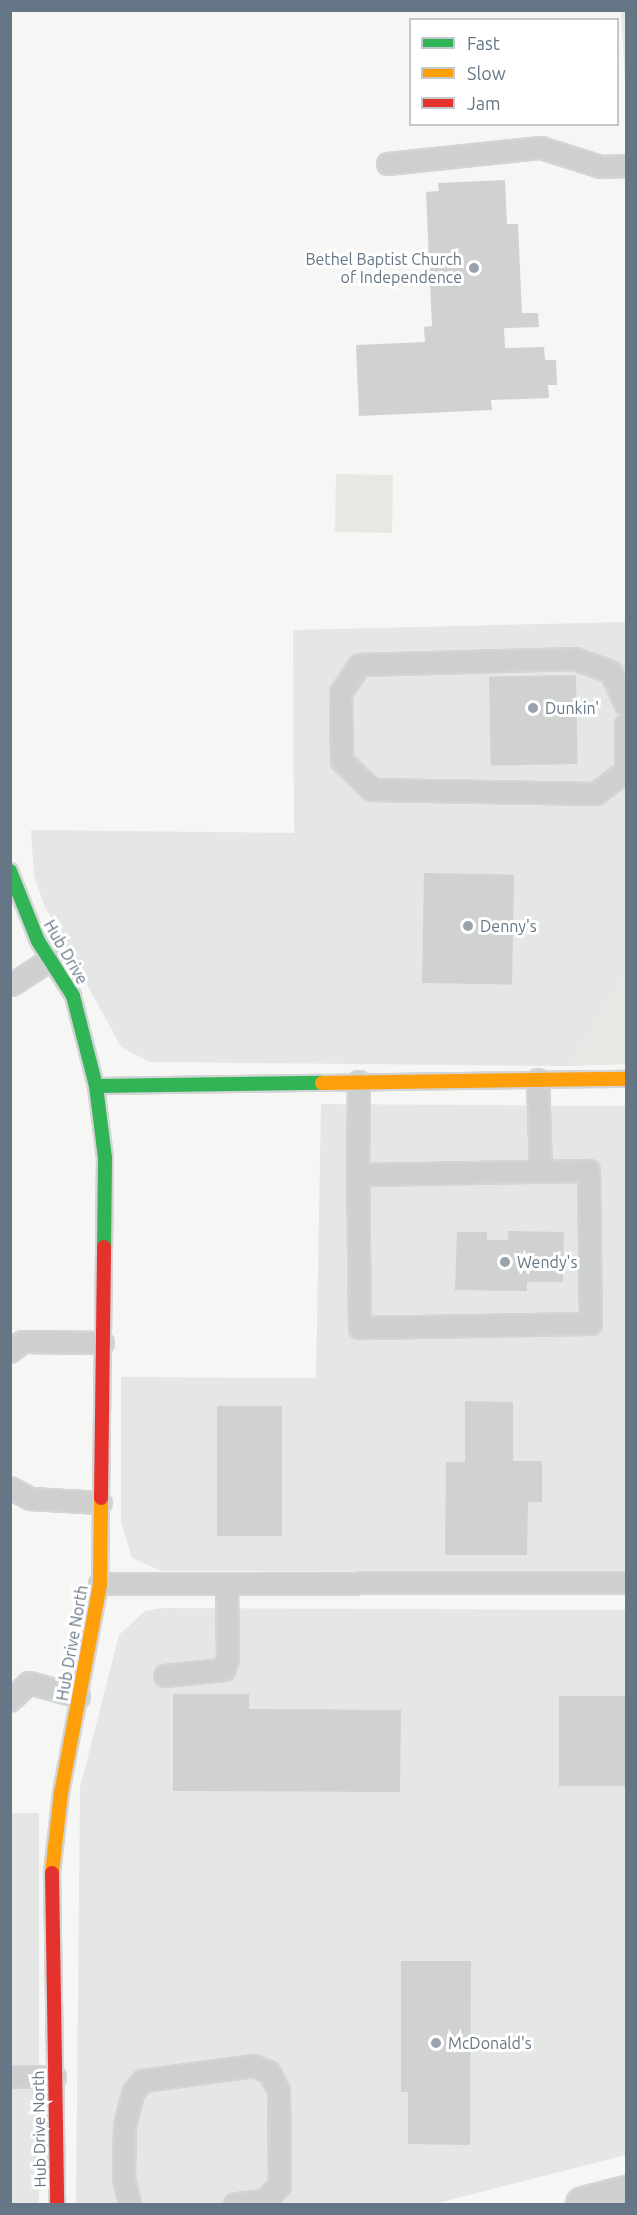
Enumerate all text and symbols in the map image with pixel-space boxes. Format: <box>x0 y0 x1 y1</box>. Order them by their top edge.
legend <box>409 18 619 126</box>
text: Fast <box>467 33 500 53</box>
text: Slow <box>467 63 506 83</box>
text: Jam <box>467 93 501 113</box>
place label: Bethel Baptist Church of Independence <box>305 249 462 287</box>
marker: Bethel Baptist Church of Independence <box>467 261 481 275</box>
place label: Dunkin' <box>545 698 599 718</box>
marker: Dunkin' <box>526 701 540 715</box>
street label: Hub Drive <box>40 916 92 988</box>
place label: Denny's <box>480 916 537 936</box>
marker: Denny's <box>461 919 475 933</box>
place label: Wendy's <box>517 1252 577 1272</box>
marker: Wendy's <box>498 1255 512 1269</box>
street label: Hub Drive North <box>52 1584 92 1702</box>
place label: McDonald's <box>448 2033 532 2053</box>
marker: McDonald's <box>429 2036 443 2050</box>
street label: Hub Drive North <box>28 2070 50 2188</box>

